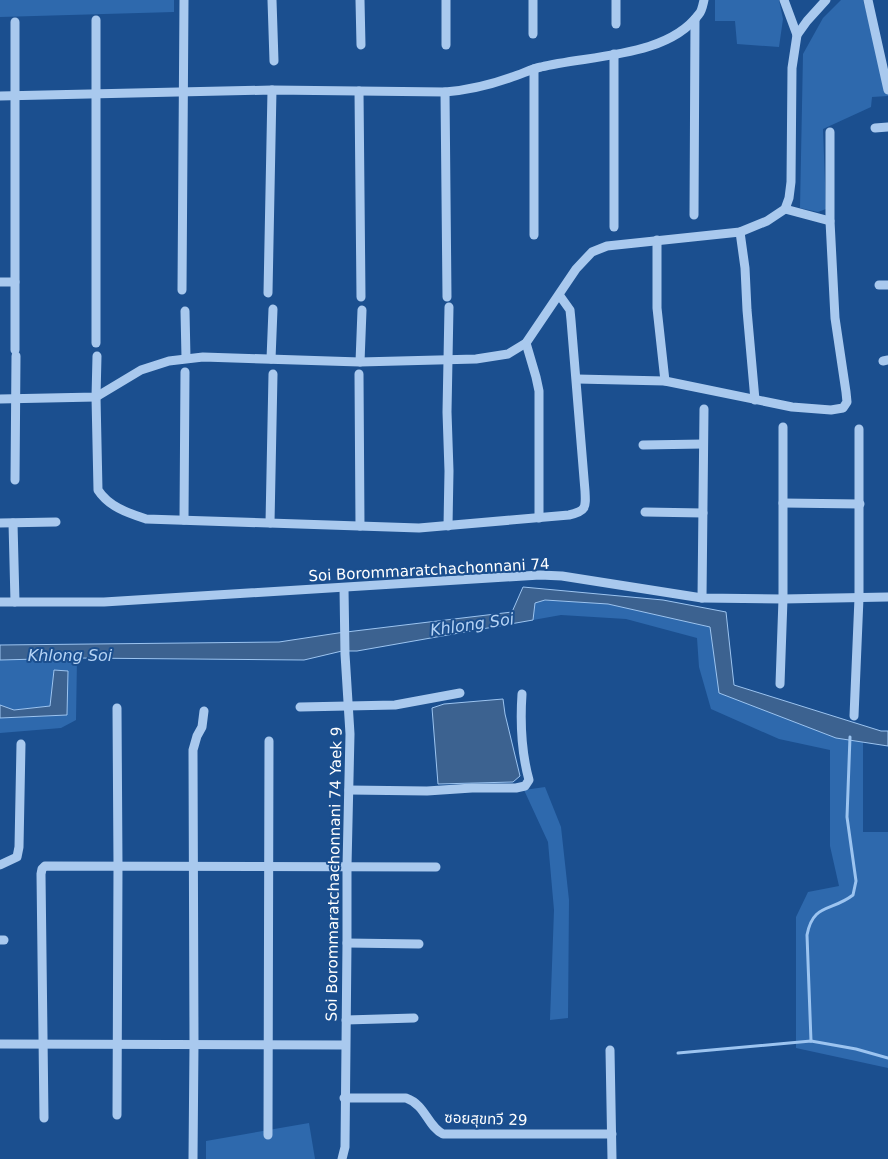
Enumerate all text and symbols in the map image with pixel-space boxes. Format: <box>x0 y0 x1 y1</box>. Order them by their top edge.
street label: Soi Borommaratchachonnani 74 <box>308 555 550 585</box>
water label: Khlong Soi <box>429 609 516 640</box>
water label: Khlong Soi <box>28 646 113 665</box>
street label: Soi Borommaratchachonnani 74 Yaek 9 <box>322 727 346 1021</box>
street label: ซอยสุขทวี 29 <box>444 1109 528 1129</box>

